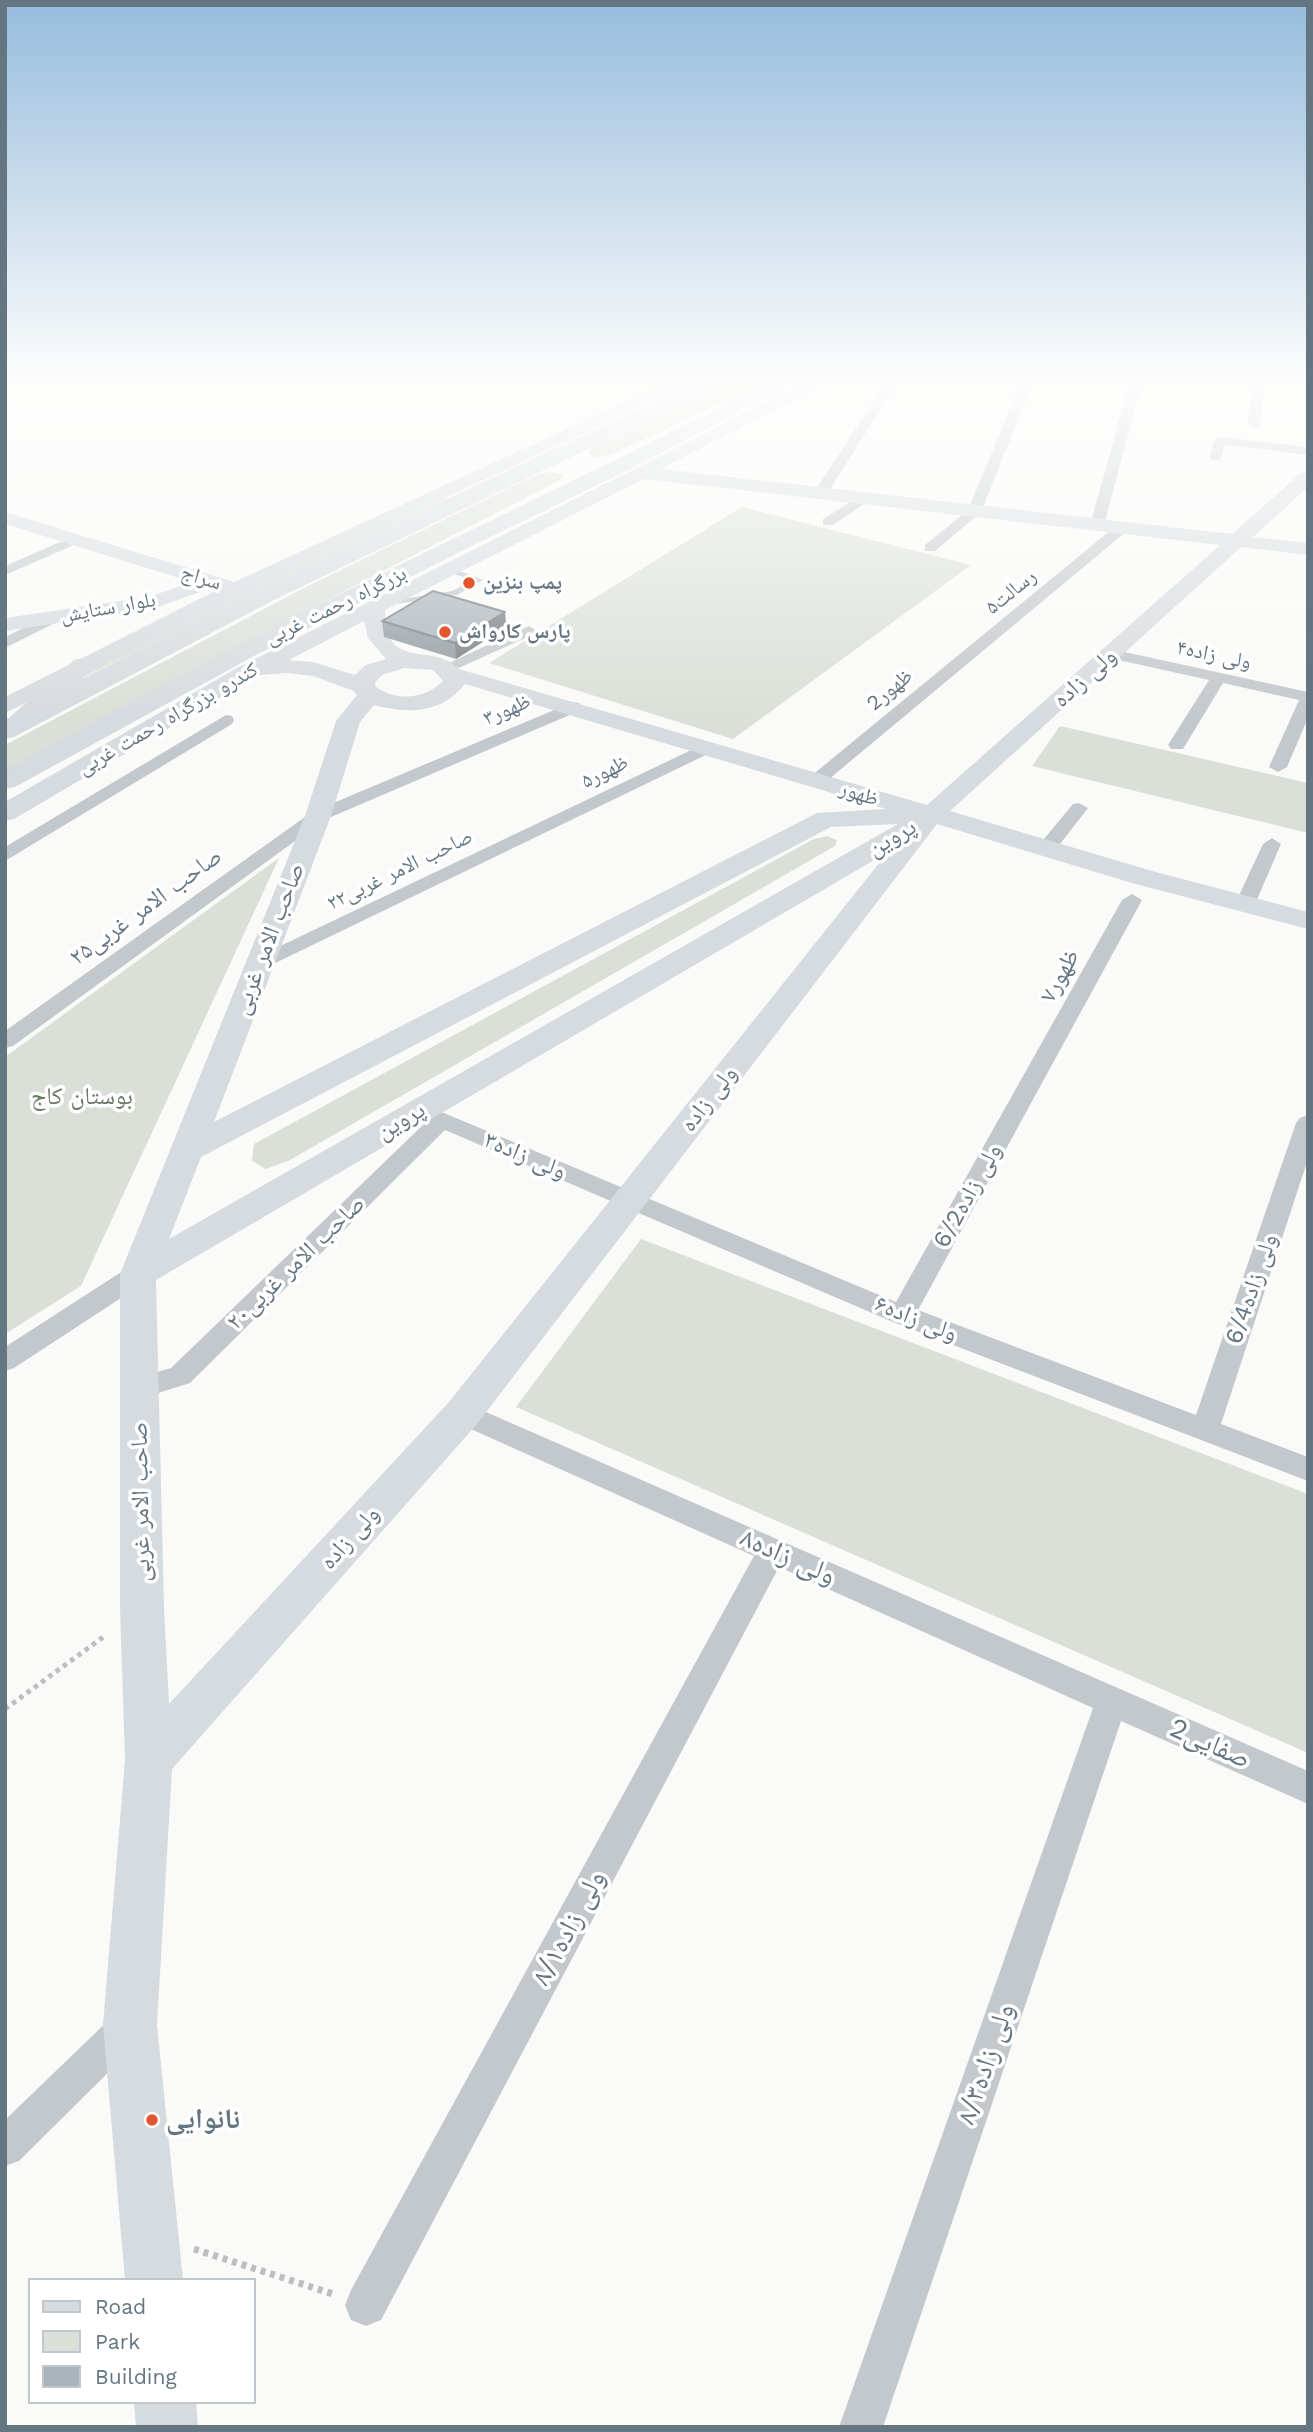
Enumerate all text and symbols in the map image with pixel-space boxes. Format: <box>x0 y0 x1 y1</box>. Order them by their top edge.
street label: سراج <box>178 560 224 596</box>
street label: بزرگراه رحمت غربی <box>261 561 411 651</box>
street label: رسالت۵ <box>980 564 1042 620</box>
place label: پمپ بنزین <box>483 570 562 596</box>
marker: پمپ بنزین <box>461 575 477 591</box>
street label: بلوار ستایش <box>58 587 158 629</box>
place label: پارس کارواش <box>459 619 570 645</box>
marker: پارس کارواش <box>437 624 453 640</box>
street label: ولی زاده۴ <box>1174 635 1254 675</box>
street label: ولی زاده <box>1047 642 1123 714</box>
street label: کندرو بزرگراه رحمت غربی <box>73 657 263 781</box>
street label: 2ظهور <box>862 664 918 716</box>
street label: ظهور۳ <box>479 689 535 731</box>
street label: ظهور۵ <box>577 750 633 794</box>
street label: ظهور <box>836 776 882 812</box>
street label: پروین <box>863 813 921 863</box>
street label: صاحب الامر غربی٢٢ <box>323 824 477 916</box>
street label: صاحب الامر غربی۲۵ <box>64 842 228 972</box>
street label: صاحب الامر غربی <box>227 859 311 1019</box>
street label: ظهور۷ <box>1034 944 1086 1008</box>
street label: ولی زاده <box>674 1060 744 1138</box>
park label: بوستان کاج <box>31 1083 133 1111</box>
street label: پروین <box>372 1096 430 1146</box>
street label: ولی زاده۳ <box>480 1126 570 1186</box>
street label: 6/2ولی زاده <box>928 1139 1008 1253</box>
street label: صاحب الامر غربی۲۰ <box>221 1190 371 1336</box>
street label: 6/4ولی زاده <box>1220 1230 1284 1348</box>
street label: ولی زاده۶ <box>871 1289 961 1349</box>
street label: صاحب الامر غربی <box>125 1422 157 1582</box>
street label: ولی زاده <box>314 1500 386 1576</box>
street label: ولی زاده۸ <box>735 1521 841 1593</box>
street label: 2صفایی <box>1164 1711 1256 1777</box>
street label: ولی زاده۸/۱ <box>525 1865 613 1991</box>
street label: ولی زاده۸/۳ <box>950 1999 1022 2129</box>
place label: نانوایی <box>166 2103 240 2137</box>
marker: نانوایی <box>144 2112 160 2128</box>
legend <box>28 2278 256 2404</box>
text: Road <box>95 2294 146 2319</box>
text: Park <box>95 2329 140 2354</box>
text: Building <box>95 2364 177 2389</box>

